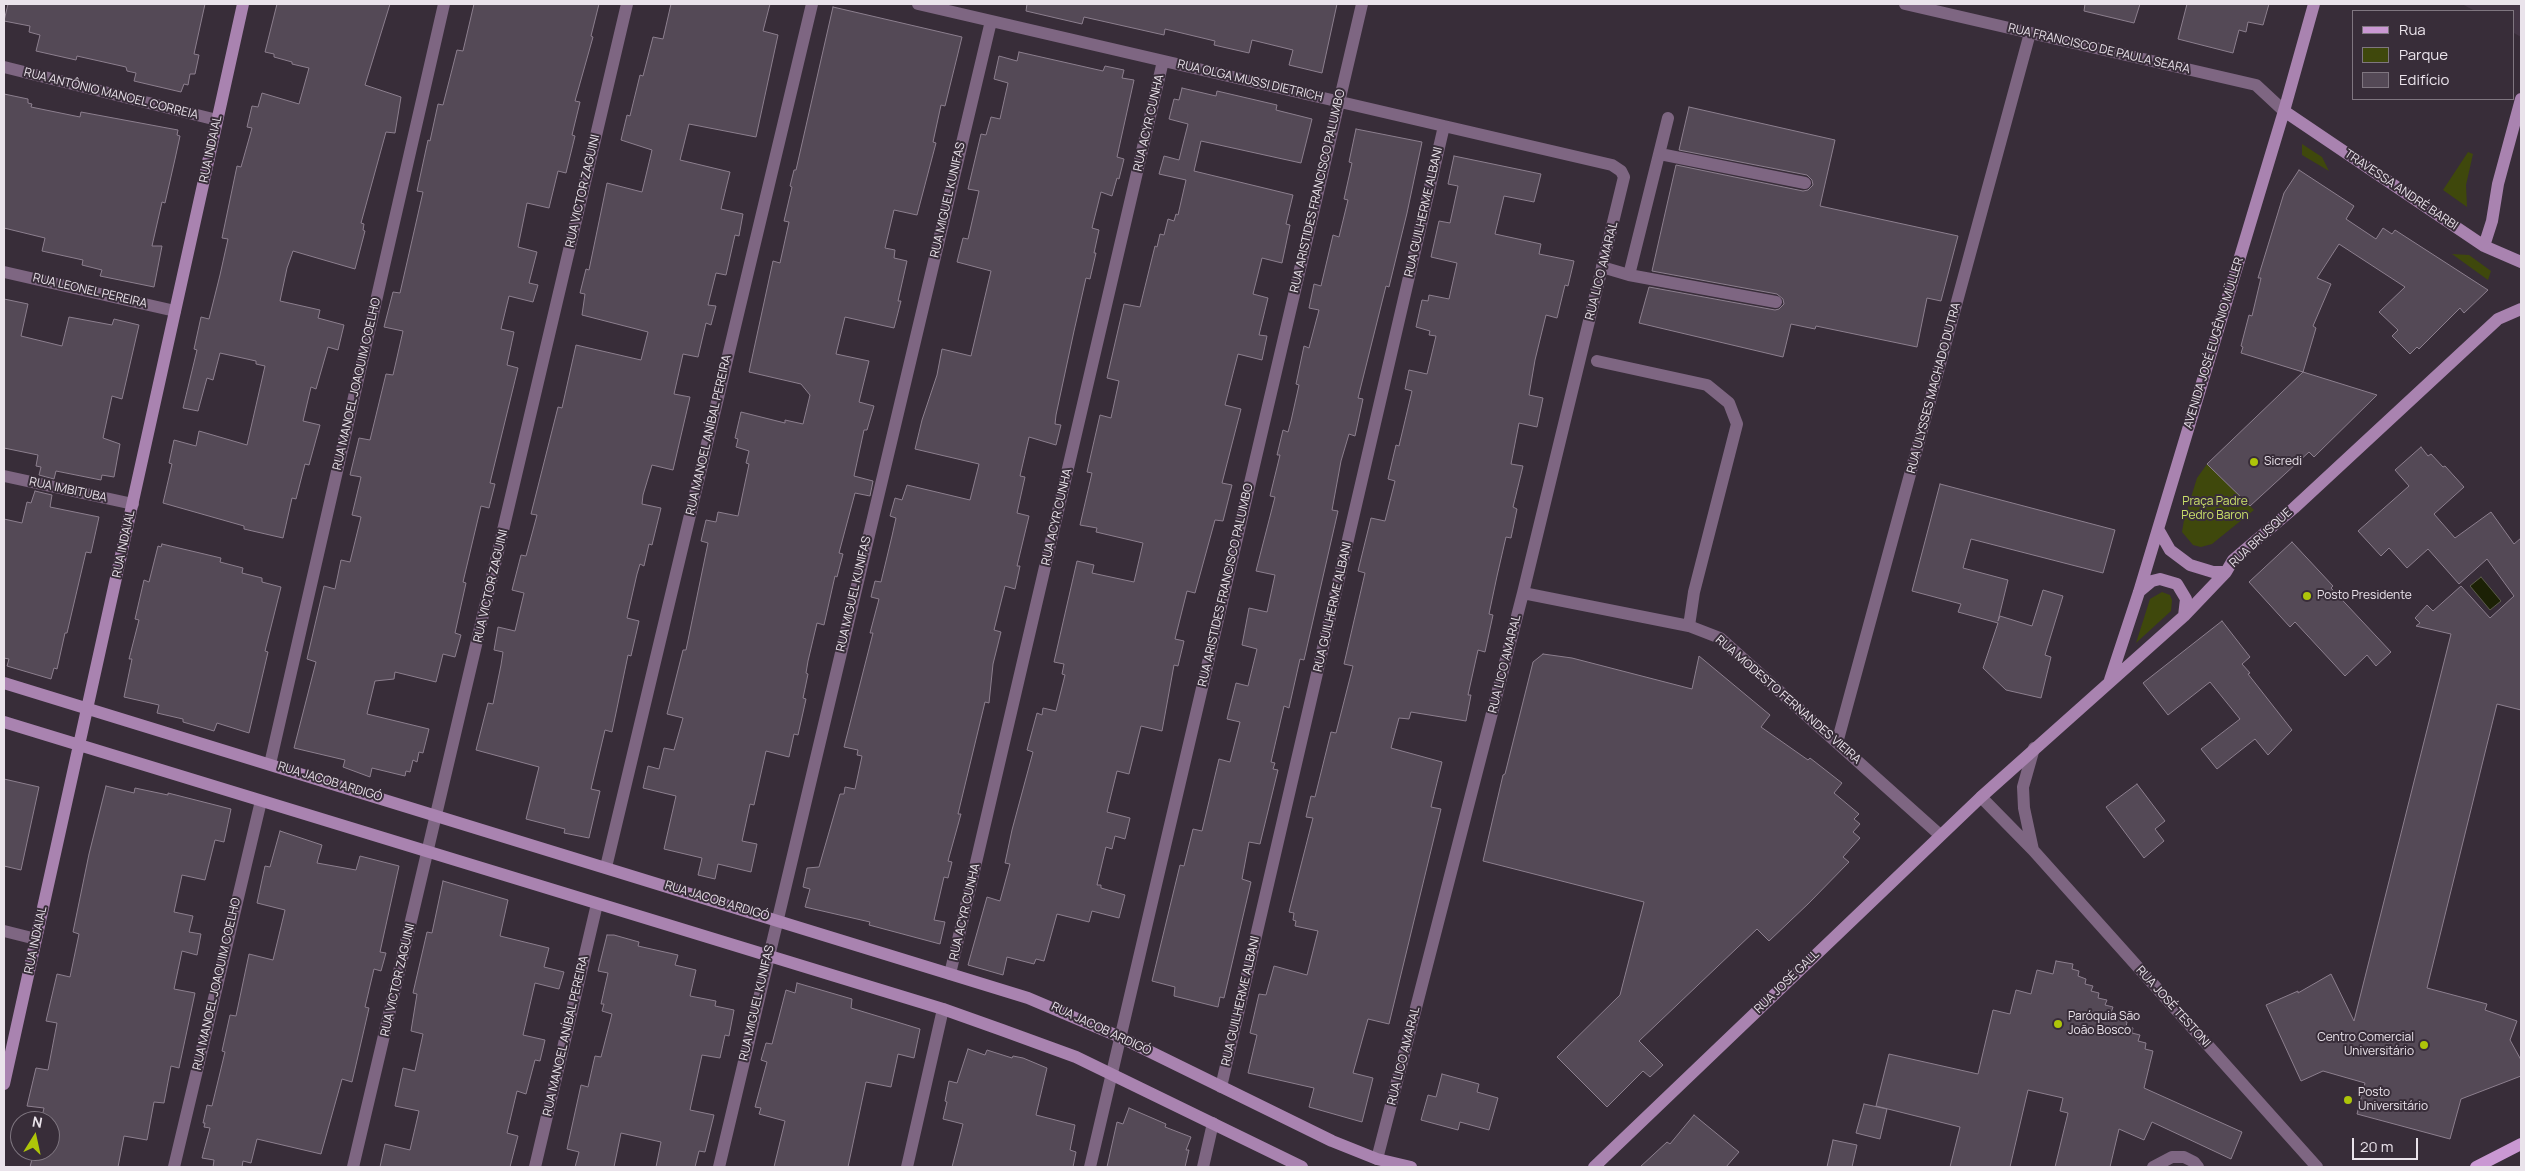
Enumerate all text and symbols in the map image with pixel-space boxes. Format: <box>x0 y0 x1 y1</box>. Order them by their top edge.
legend <box>2352 10 2515 100</box>
text: Rua <box>2399 19 2426 40</box>
street label: RUA FRANCISCO DE PAULA SEARA <box>2007 21 2191 77</box>
text: Parque <box>2399 44 2448 65</box>
street label: RUA OLGA MUSSI DIETRICH <box>1176 57 1324 105</box>
street label: RUA ANTÔNIO MANOEL CORREIA <box>22 65 200 123</box>
text: Edifício <box>2399 69 2449 90</box>
street label: RUA ACYR CUNHA <box>1131 73 1167 173</box>
street label: RUA ARISTIDES FRANCISCO PALUMBO <box>1288 88 1348 294</box>
street label: RUA INDAIAL <box>197 114 225 184</box>
street label: RUA VICTOR ZAGUINI <box>563 133 603 249</box>
street label: RUA MIGUEL KUNIFAS <box>928 141 968 259</box>
street label: RUA GUILHERME ALBANI <box>1402 146 1446 278</box>
street label: TRAVESSA ANDRÉ BARBI <box>2342 147 2460 233</box>
street label: RUA LICO AMARAL <box>1583 220 1621 322</box>
street label: AVENIDA JOSÉ EUGÊNIO MÜLLER <box>2181 256 2247 430</box>
street label: RUA LEONEL PEREIRA <box>31 271 149 311</box>
street label: RUA MANOEL JOAQUIM COELHO <box>330 296 384 472</box>
street label: RUA ULYSSES MACHADO DUTRA <box>1904 301 1964 475</box>
street label: RUA MANOEL ANÍBAL PEREIRA <box>684 353 734 517</box>
place label: Sicredi <box>2264 455 2302 469</box>
marker: Sicredi <box>2248 456 2260 468</box>
street label: RUA ACYR CUNHA <box>1039 467 1075 567</box>
street label: RUA IMBITUBA <box>28 475 108 505</box>
street label: RUA ARISTIDES FRANCISCO PALUMBO <box>1196 482 1256 688</box>
park label: Praça Padre Pedro Baron <box>2181 495 2249 523</box>
street label: RUA BRUSQUE <box>2227 505 2295 571</box>
street label: RUA INDAIAL <box>110 509 138 579</box>
street label: RUA VICTOR ZAGUINI <box>471 528 511 644</box>
street label: RUA MIGUEL KUNIFAS <box>834 535 874 653</box>
street label: RUA GUILHERME ALBANI <box>1311 541 1355 673</box>
place label: Posto Presidente <box>2317 589 2412 603</box>
marker: Posto Presidente <box>2301 590 2313 602</box>
street label: RUA LICO AMARAL <box>1486 613 1524 715</box>
street label: RUA MODESTO FERNANDES VIEIRA <box>1712 633 1864 767</box>
street label: RUA JACOB ARDIGÓ <box>276 759 384 805</box>
street label: RUA ACYR CUNHA <box>947 862 983 962</box>
street label: RUA JACOB ARDIGÓ <box>663 878 771 924</box>
street label: RUA MANOEL JOAQUIM COELHO <box>190 896 244 1072</box>
street label: RUA INDAIAL <box>22 905 50 975</box>
street label: RUA VICTOR ZAGUINI <box>378 922 418 1038</box>
street label: RUA GUILHERME ALBANI <box>1219 935 1263 1067</box>
street label: RUA MIGUEL KUNIFAS <box>737 944 777 1062</box>
street label: RUA JOSÉ GALL <box>1752 947 1822 1017</box>
street label: RUA MANOEL ANÍBAL PEREIRA <box>541 954 591 1118</box>
street label: RUA JOSÉ TESTONI <box>2133 963 2213 1051</box>
street label: RUA JACOB ARDIGÓ <box>1049 1000 1153 1058</box>
street label: RUA LICO AMARAL <box>1385 1005 1423 1107</box>
place label: Paróquia São João Bosco <box>2068 1010 2140 1038</box>
marker: Paróquia São João Bosco <box>2052 1018 2064 1030</box>
place label: Centro Comercial Universitário <box>2317 1031 2414 1059</box>
marker: Centro Comercial Universitário <box>2418 1039 2430 1051</box>
place label: Posto Universitário <box>2358 1086 2428 1114</box>
marker: Posto Universitário <box>2342 1094 2354 1106</box>
north arrow <box>10 1111 60 1161</box>
text: N <box>31 1111 44 1132</box>
scale bar <box>2355 1128 2421 1160</box>
text: 20 m <box>2360 1136 2393 1157</box>

